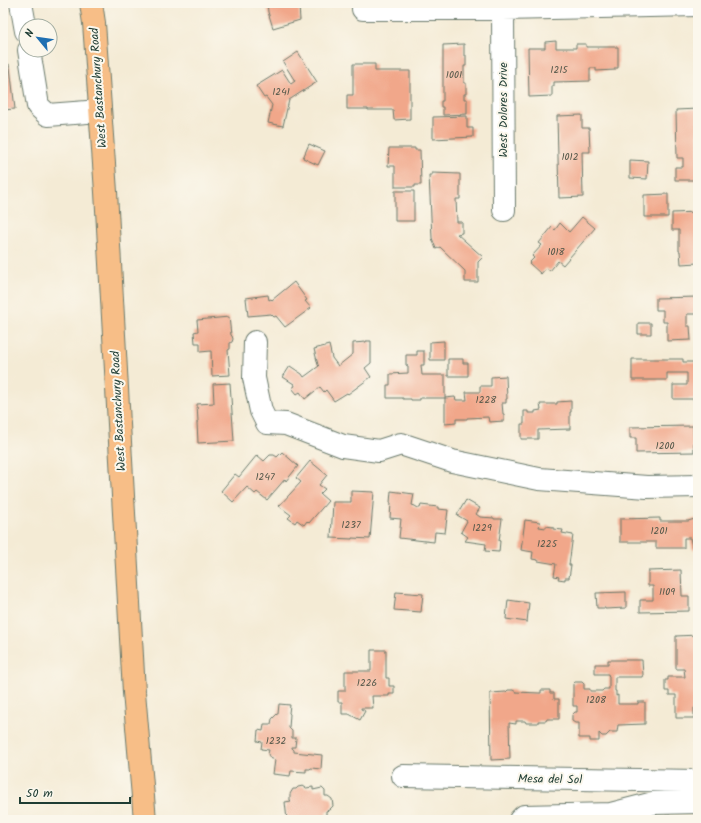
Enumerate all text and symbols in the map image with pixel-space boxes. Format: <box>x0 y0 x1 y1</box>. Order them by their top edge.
north arrow <box>18 18 58 58</box>
text: N <box>21 26 40 41</box>
street label: West Bastanchury Road <box>85 26 112 149</box>
street label: West Dolores Drive <box>494 62 513 158</box>
house number: 1215 <box>550 62 568 78</box>
house number: 1001 <box>446 67 462 83</box>
house number: 1241 <box>272 84 290 100</box>
house number: 1012 <box>561 149 579 165</box>
house number: 1018 <box>547 244 566 260</box>
street label: West Bastanchury Road <box>106 349 131 472</box>
house number: 1228 <box>476 392 497 408</box>
house number: 1200 <box>656 438 674 454</box>
house number: 1247 <box>255 469 275 485</box>
house number: 1237 <box>341 517 361 533</box>
house number: 1229 <box>472 520 492 536</box>
house number: 1201 <box>650 523 668 539</box>
house number: 1225 <box>537 536 558 552</box>
house number: 1109 <box>659 584 675 600</box>
house number: 1226 <box>357 675 377 691</box>
house number: 1208 <box>586 692 607 708</box>
house number: 1232 <box>266 733 286 749</box>
street label: Mesa del Sol <box>518 769 582 790</box>
scale bar <box>20 779 130 805</box>
text: 50 m <box>26 784 53 803</box>

